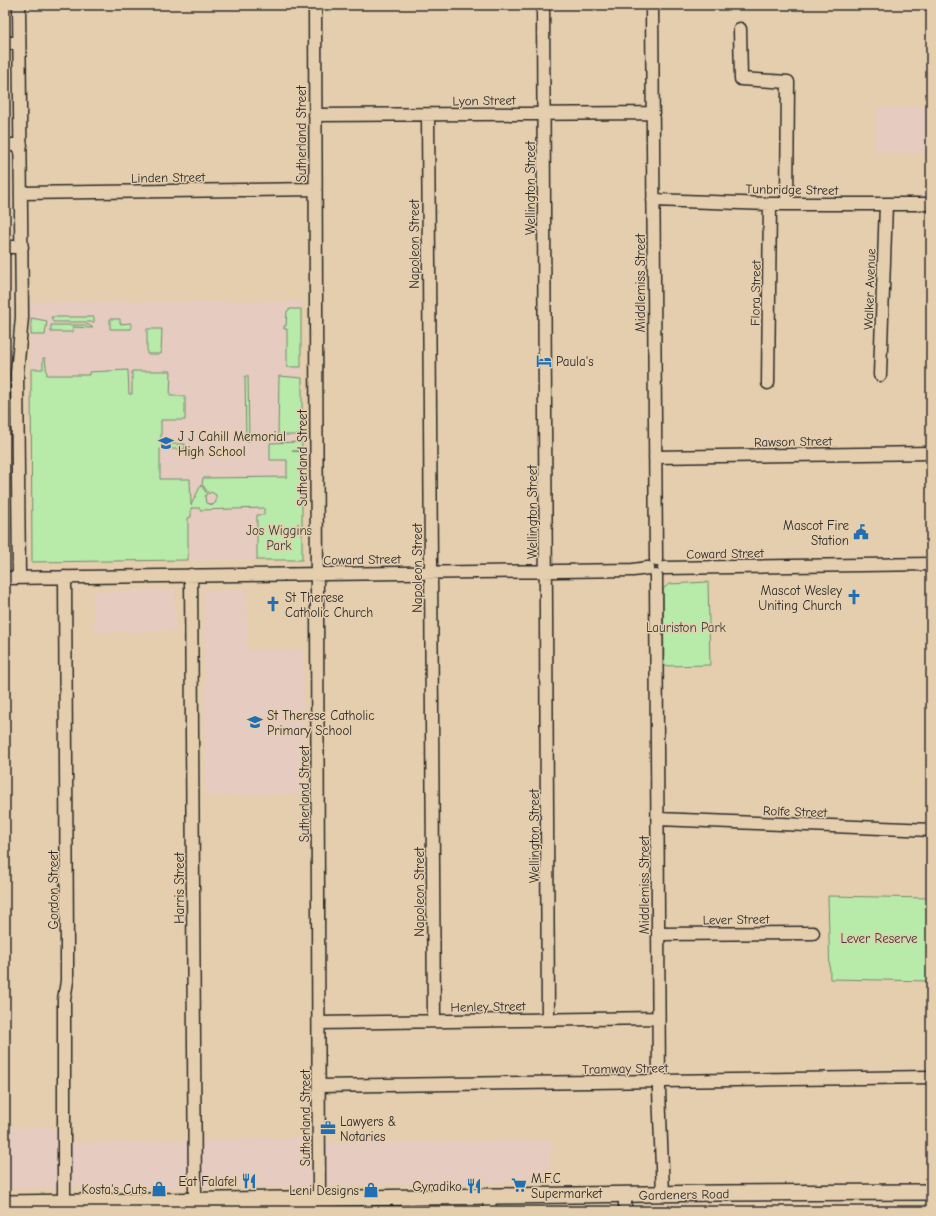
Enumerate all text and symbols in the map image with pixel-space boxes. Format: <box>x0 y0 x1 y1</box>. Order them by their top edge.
street label: Sutherland Street <box>294 84 309 182</box>
street label: Lyon Street <box>452 92 517 109</box>
street label: Wellington Street <box>523 140 538 235</box>
street label: Linden Street <box>131 169 206 186</box>
street label: Tunbridge Street <box>745 181 840 198</box>
street label: Napoleon Street <box>407 198 422 289</box>
street label: Middlemiss Street <box>633 233 648 332</box>
street label: Walker Avenue <box>861 248 878 330</box>
street label: Flora Street <box>747 259 764 326</box>
hotel icon: Paula's <box>535 352 553 370</box>
place label: Paula's <box>556 354 594 369</box>
street label: Sutherland Street <box>295 408 310 506</box>
place label: J J Cahill Memorial High School <box>178 429 286 459</box>
street label: Rawson Street <box>754 433 834 450</box>
school or university icon: J J Cahill Memorial High School <box>157 434 175 452</box>
street label: Wellington Street <box>525 464 540 559</box>
place label: Mascot Fire Station <box>783 518 849 548</box>
street label: Napoleon Street <box>410 522 425 613</box>
park label: Jos Wiggins Park <box>246 523 312 553</box>
public building icon: Mascot Fire Station <box>852 523 870 541</box>
street label: Coward Street <box>686 545 765 562</box>
street label: Coward Street <box>323 551 402 568</box>
place label: Mascot Wesley Uniting Church <box>758 583 842 613</box>
church icon: Mascot Wesley Uniting Church <box>845 588 863 606</box>
place label: St Therese Catholic Church <box>285 590 373 620</box>
church icon: St Therese Catholic Church <box>264 595 282 613</box>
park label: Lauriston Park <box>646 620 727 635</box>
place label: St Therese Catholic Primary School <box>267 708 374 738</box>
school or university icon: St Therese Catholic Primary School <box>246 713 264 731</box>
street label: Sutherland Street <box>297 744 312 842</box>
street label: Wellington Street <box>527 788 542 883</box>
street label: Rolfe Street <box>763 803 829 820</box>
street label: Middlemiss Street <box>637 835 652 934</box>
street label: Napoleon Street <box>412 846 427 937</box>
street label: Gordon Street <box>46 849 61 929</box>
street label: Harris Street <box>172 851 187 924</box>
street label: Lever Street <box>703 911 771 928</box>
park label: Lever Reserve <box>841 931 918 946</box>
street label: Henley Street <box>450 998 527 1015</box>
street label: Tramway Street <box>582 1060 669 1077</box>
street label: Sutherland Street <box>298 1068 313 1166</box>
place label: Lawyers & Notaries <box>340 1114 396 1144</box>
office icon: Lawyers & Notaries <box>319 1119 337 1137</box>
place label: M.F.C Supermarket <box>531 1171 604 1201</box>
restaurant icon: Eat Falafel <box>240 1172 258 1190</box>
place label: Eat Falafel <box>179 1174 237 1189</box>
supermarket icon: M.F.C Supermarket <box>510 1176 528 1194</box>
restaurant icon: Gyradiko <box>465 1177 483 1195</box>
place label: Gyradiko <box>413 1179 462 1194</box>
shop icon: Kosta's Cuts <box>150 1180 168 1198</box>
shop icon: Leni Designs <box>362 1181 380 1199</box>
place label: Kosta's Cuts <box>81 1182 147 1197</box>
place label: Leni Designs <box>289 1183 359 1198</box>
street label: Gardeners Road <box>638 1186 730 1203</box>

